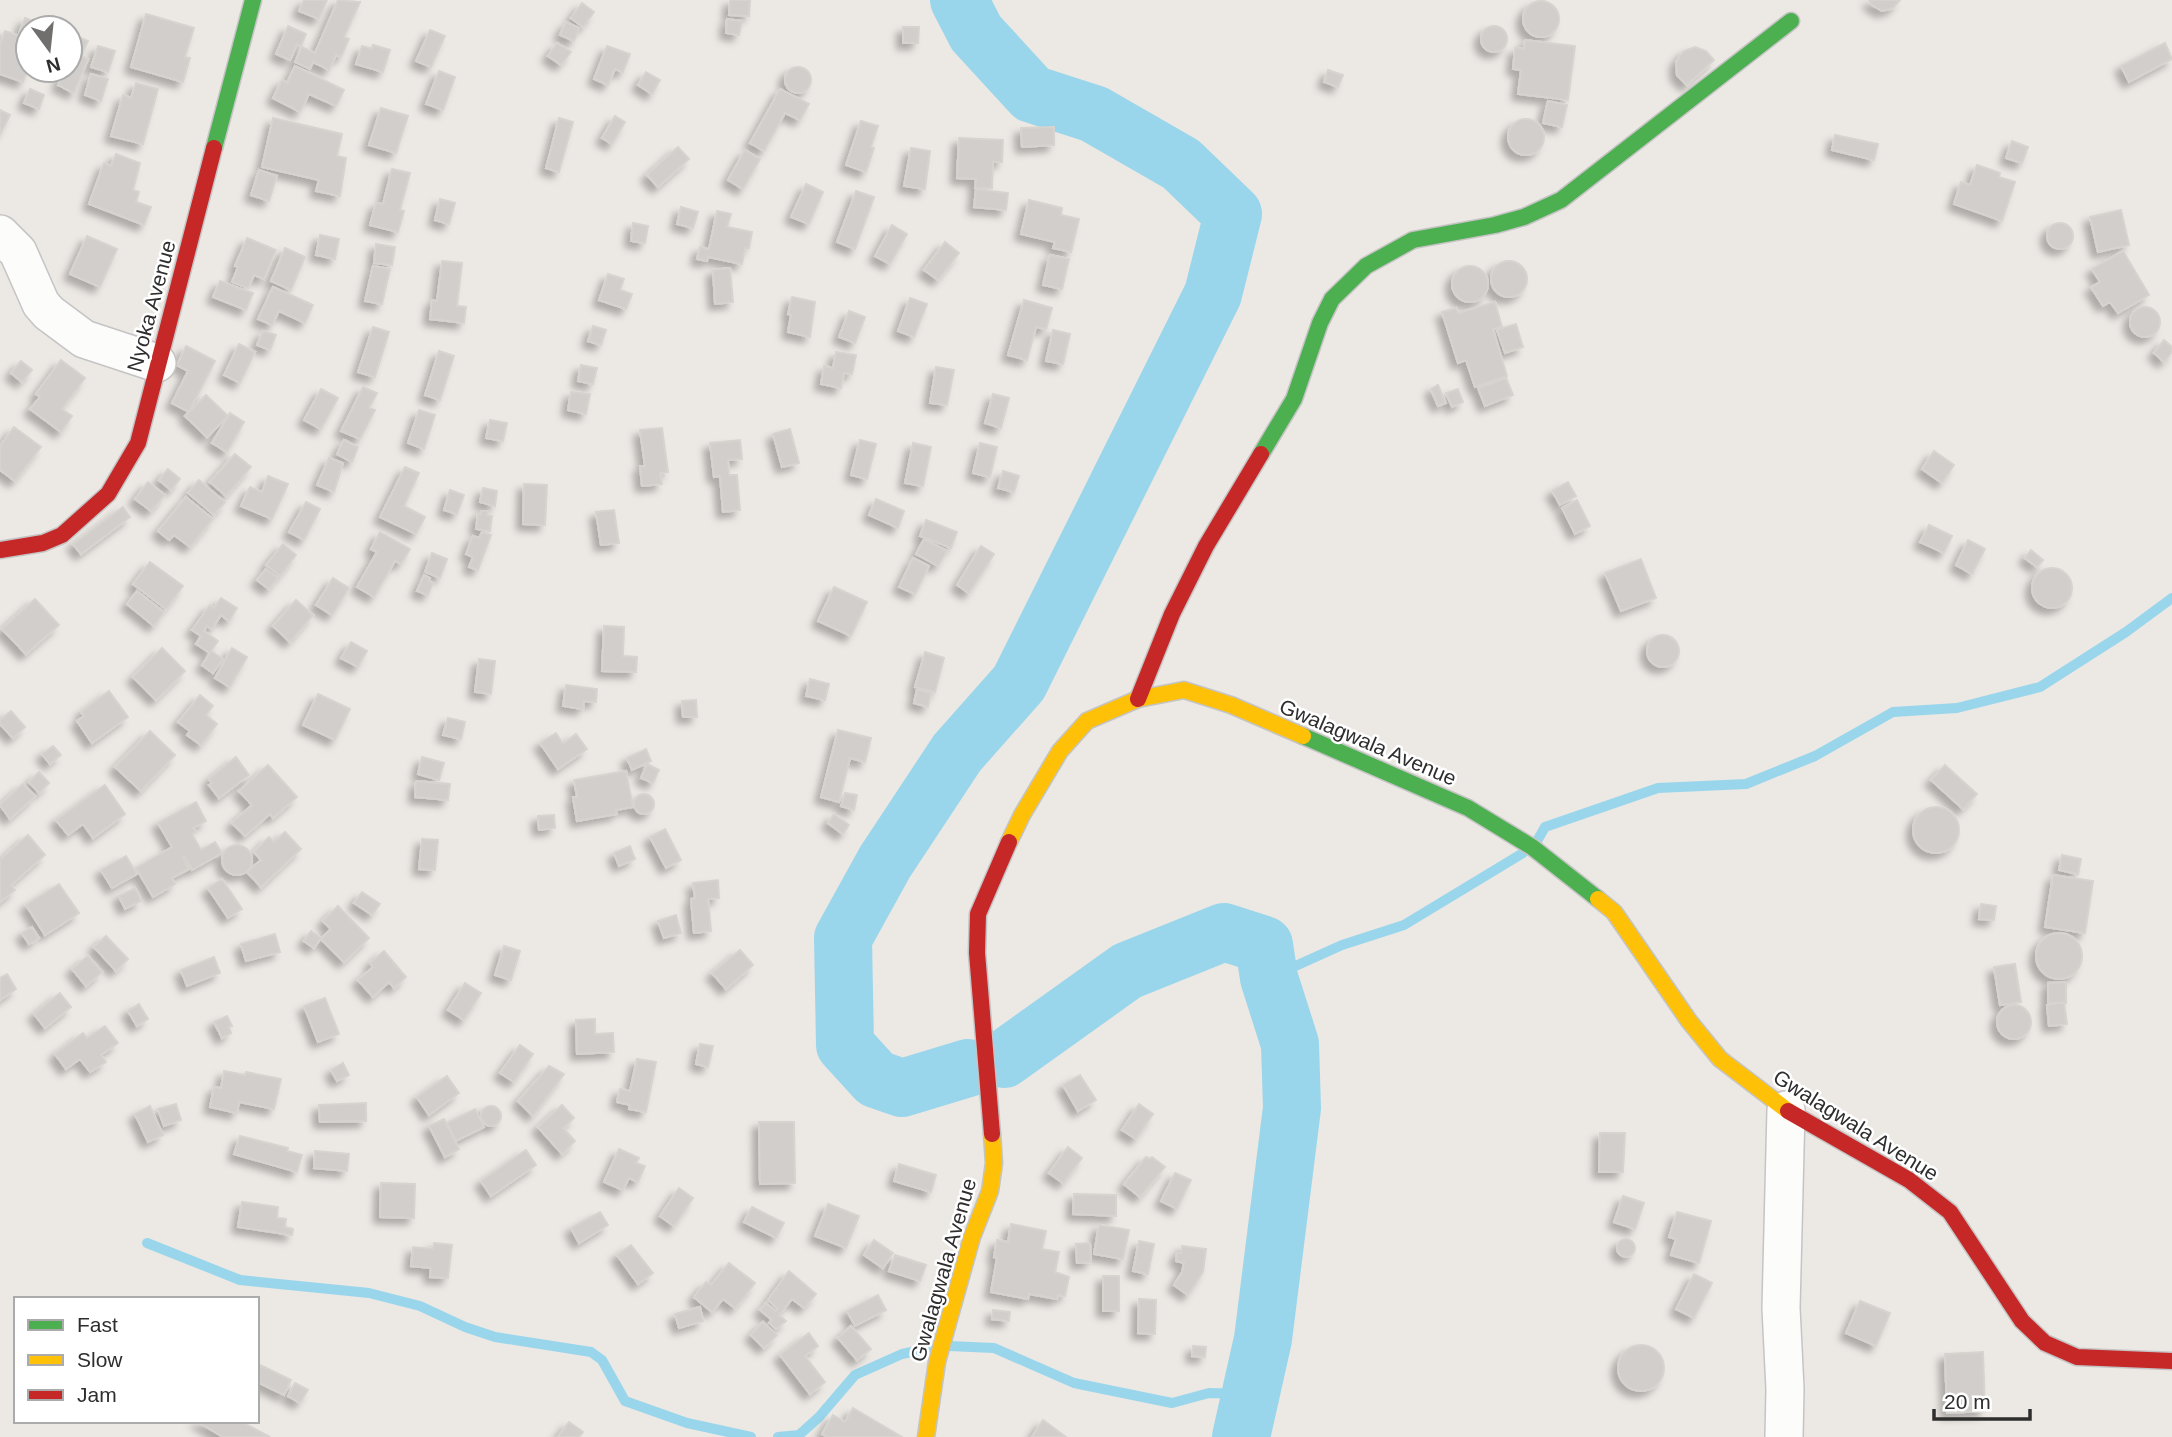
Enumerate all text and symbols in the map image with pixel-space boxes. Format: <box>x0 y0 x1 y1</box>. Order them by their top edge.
north arrow <box>14 14 84 84</box>
text: N <box>44 53 63 77</box>
street label: Nyoka Avenue <box>122 238 180 374</box>
street label: Gwalagwala Avenue <box>1276 694 1460 790</box>
street label: Gwalagwala Avenue <box>1769 1065 1943 1185</box>
street label: Gwalagwala Avenue <box>906 1176 980 1364</box>
legend <box>14 1297 259 1423</box>
text: Fast <box>77 1313 118 1336</box>
text: Slow <box>77 1348 123 1371</box>
scale bar <box>1934 1378 2030 1422</box>
text: Jam <box>77 1383 117 1406</box>
text: 20 m <box>1944 1390 1991 1413</box>

